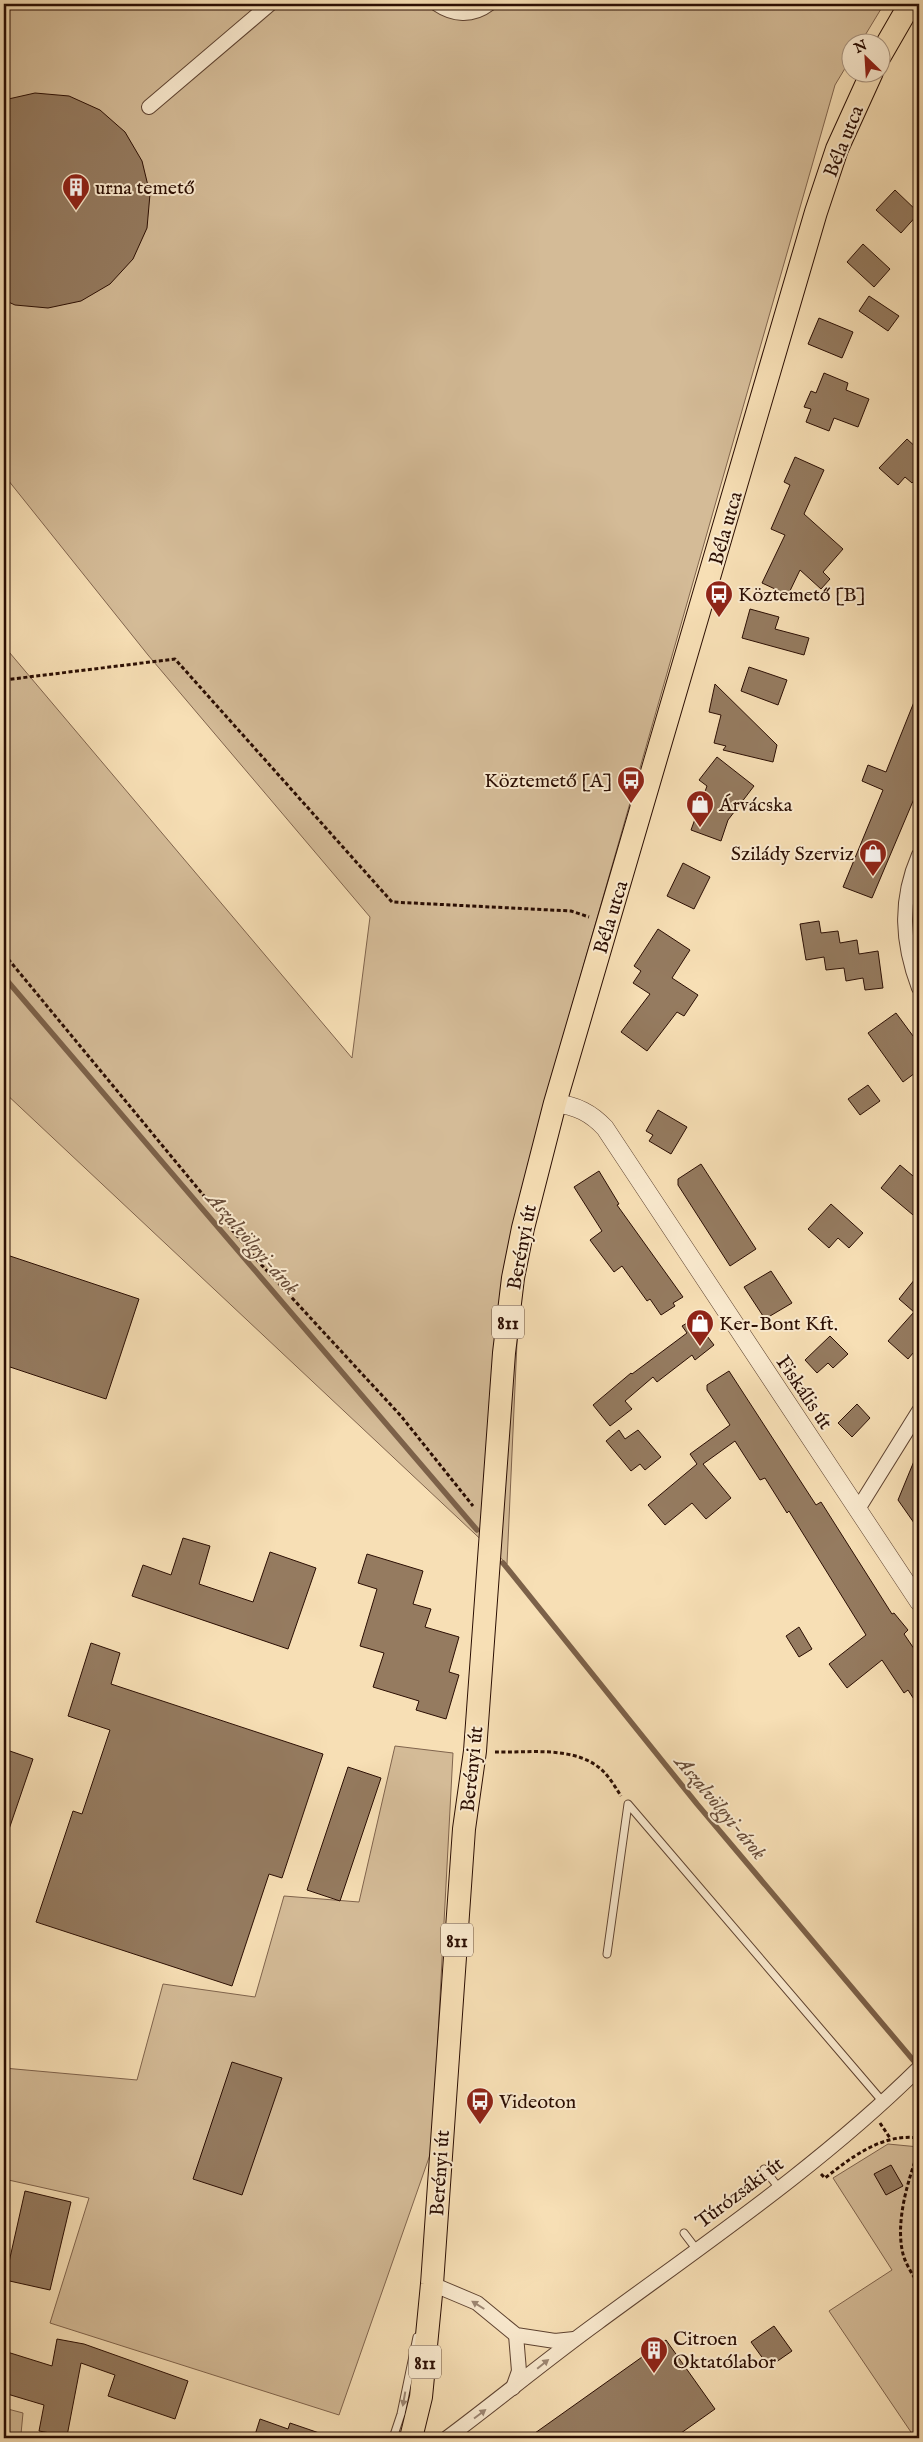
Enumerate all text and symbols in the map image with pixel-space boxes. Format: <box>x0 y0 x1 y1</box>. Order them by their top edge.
north arrow <box>840 32 890 82</box>
text: N <box>851 36 870 58</box>
street label: Béla utca <box>819 102 870 181</box>
building icon: urna temető <box>61 172 91 211</box>
place label: urna temető <box>95 176 195 201</box>
street label: Béla utca <box>704 488 749 568</box>
bus stop icon: Köztemető [B] <box>704 579 734 618</box>
place label: Köztemető [B] <box>738 583 865 608</box>
bus stop icon: Köztemető [A] <box>616 765 646 804</box>
place label: Köztemető [A] <box>484 769 612 794</box>
shop icon: Árvácska <box>685 789 715 828</box>
place label: Árvácska <box>718 793 793 818</box>
shop icon: Szilády Szerviz <box>858 838 888 877</box>
place label: Szilády Szerviz <box>731 842 854 867</box>
street label: Béla utca <box>588 877 635 957</box>
water label: Aszalvölgyi-árok <box>198 1185 305 1302</box>
street label: Berényi út <box>502 1202 543 1292</box>
road number: 811 <box>492 1305 524 1338</box>
shop icon: Ker-Bont Kft. <box>685 1308 715 1347</box>
place label: Ker-Bont Kft. <box>719 1312 838 1337</box>
street label: Fiskális út <box>770 1351 838 1435</box>
street label: Berényi út <box>456 1725 489 1813</box>
water label: Aszalvölgyi-árok <box>667 1748 772 1866</box>
road number: 811 <box>441 1924 473 1956</box>
bus stop icon: Videoton <box>465 2086 495 2125</box>
place label: Videoton <box>498 2090 576 2115</box>
street label: Berényi út <box>425 2129 456 2217</box>
street label: Túrózsáki út <box>691 2152 789 2234</box>
one-way arrow <box>472 2300 485 2309</box>
place label: Citroen Oktatólabor <box>673 2327 777 2375</box>
building icon: Citroen Oktatólabor <box>639 2335 669 2374</box>
road number: 811 <box>409 2346 441 2378</box>
one-way arrow <box>537 2359 550 2370</box>
one-way arrow <box>399 2392 407 2408</box>
one-way arrow <box>473 2409 487 2419</box>

